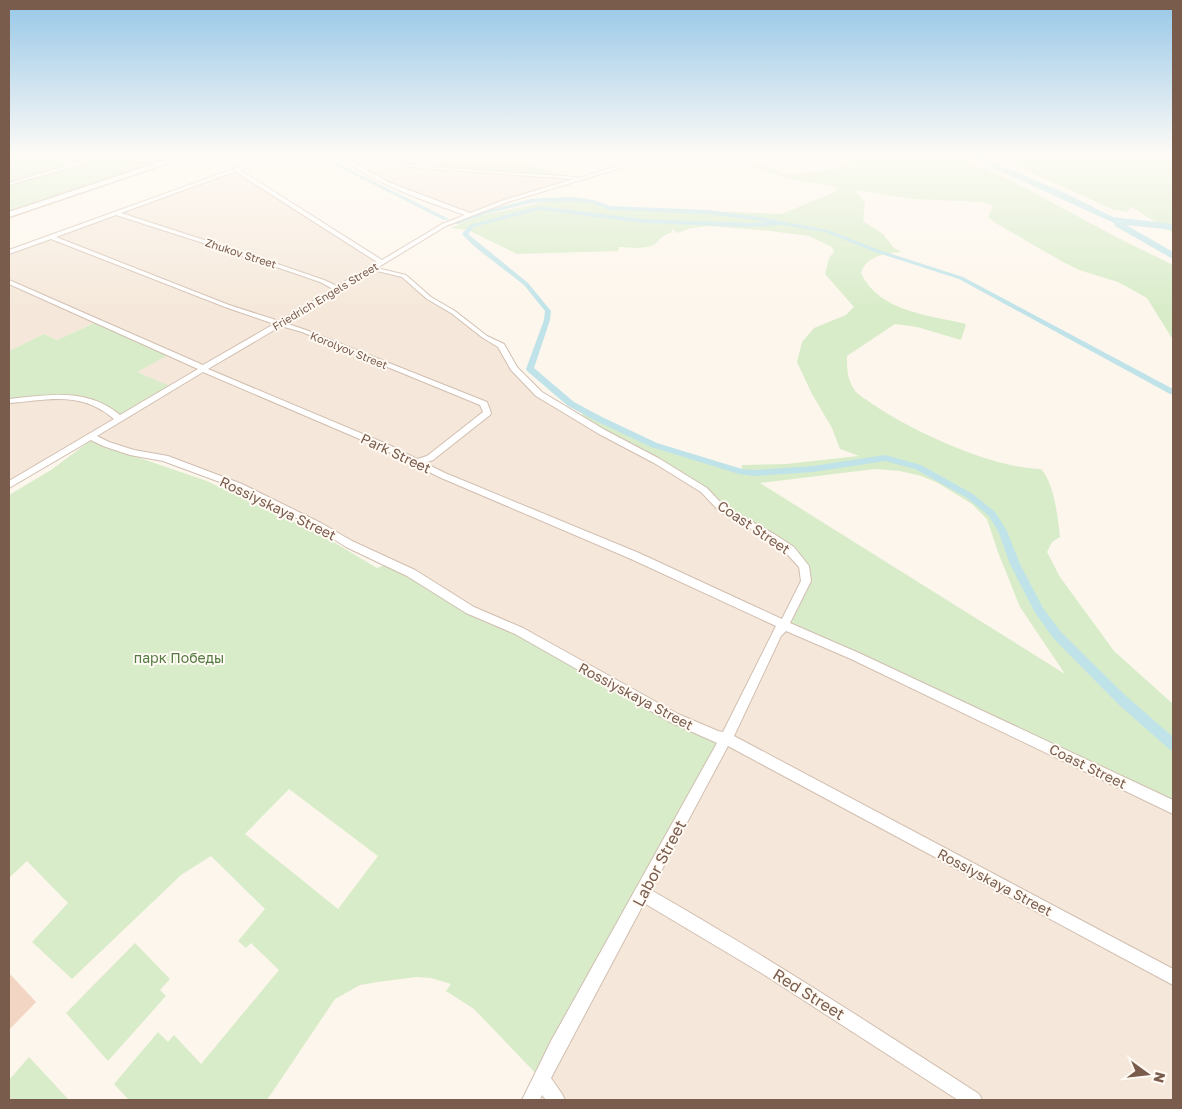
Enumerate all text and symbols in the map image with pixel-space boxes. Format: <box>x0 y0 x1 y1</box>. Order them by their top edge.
street label: Zhukov Street <box>204 235 278 271</box>
street label: Friedrich Engels Street <box>270 259 380 333</box>
street label: Korolyov Street <box>309 329 389 371</box>
street label: Park Street <box>358 429 434 477</box>
street label: Rossiyskaya Street <box>217 472 339 544</box>
street label: Coast Street <box>715 497 793 557</box>
park label: парк Победы <box>134 649 224 666</box>
street label: Rossiyskaya Street <box>576 659 696 733</box>
street label: Coast Street <box>1047 740 1129 792</box>
street label: Labor Street <box>628 816 690 910</box>
street label: Rossiyskaya Street <box>935 845 1055 919</box>
street label: Red Street <box>769 964 849 1024</box>
north arrow <box>1122 1049 1172 1099</box>
text: N <box>1150 1070 1170 1085</box>

